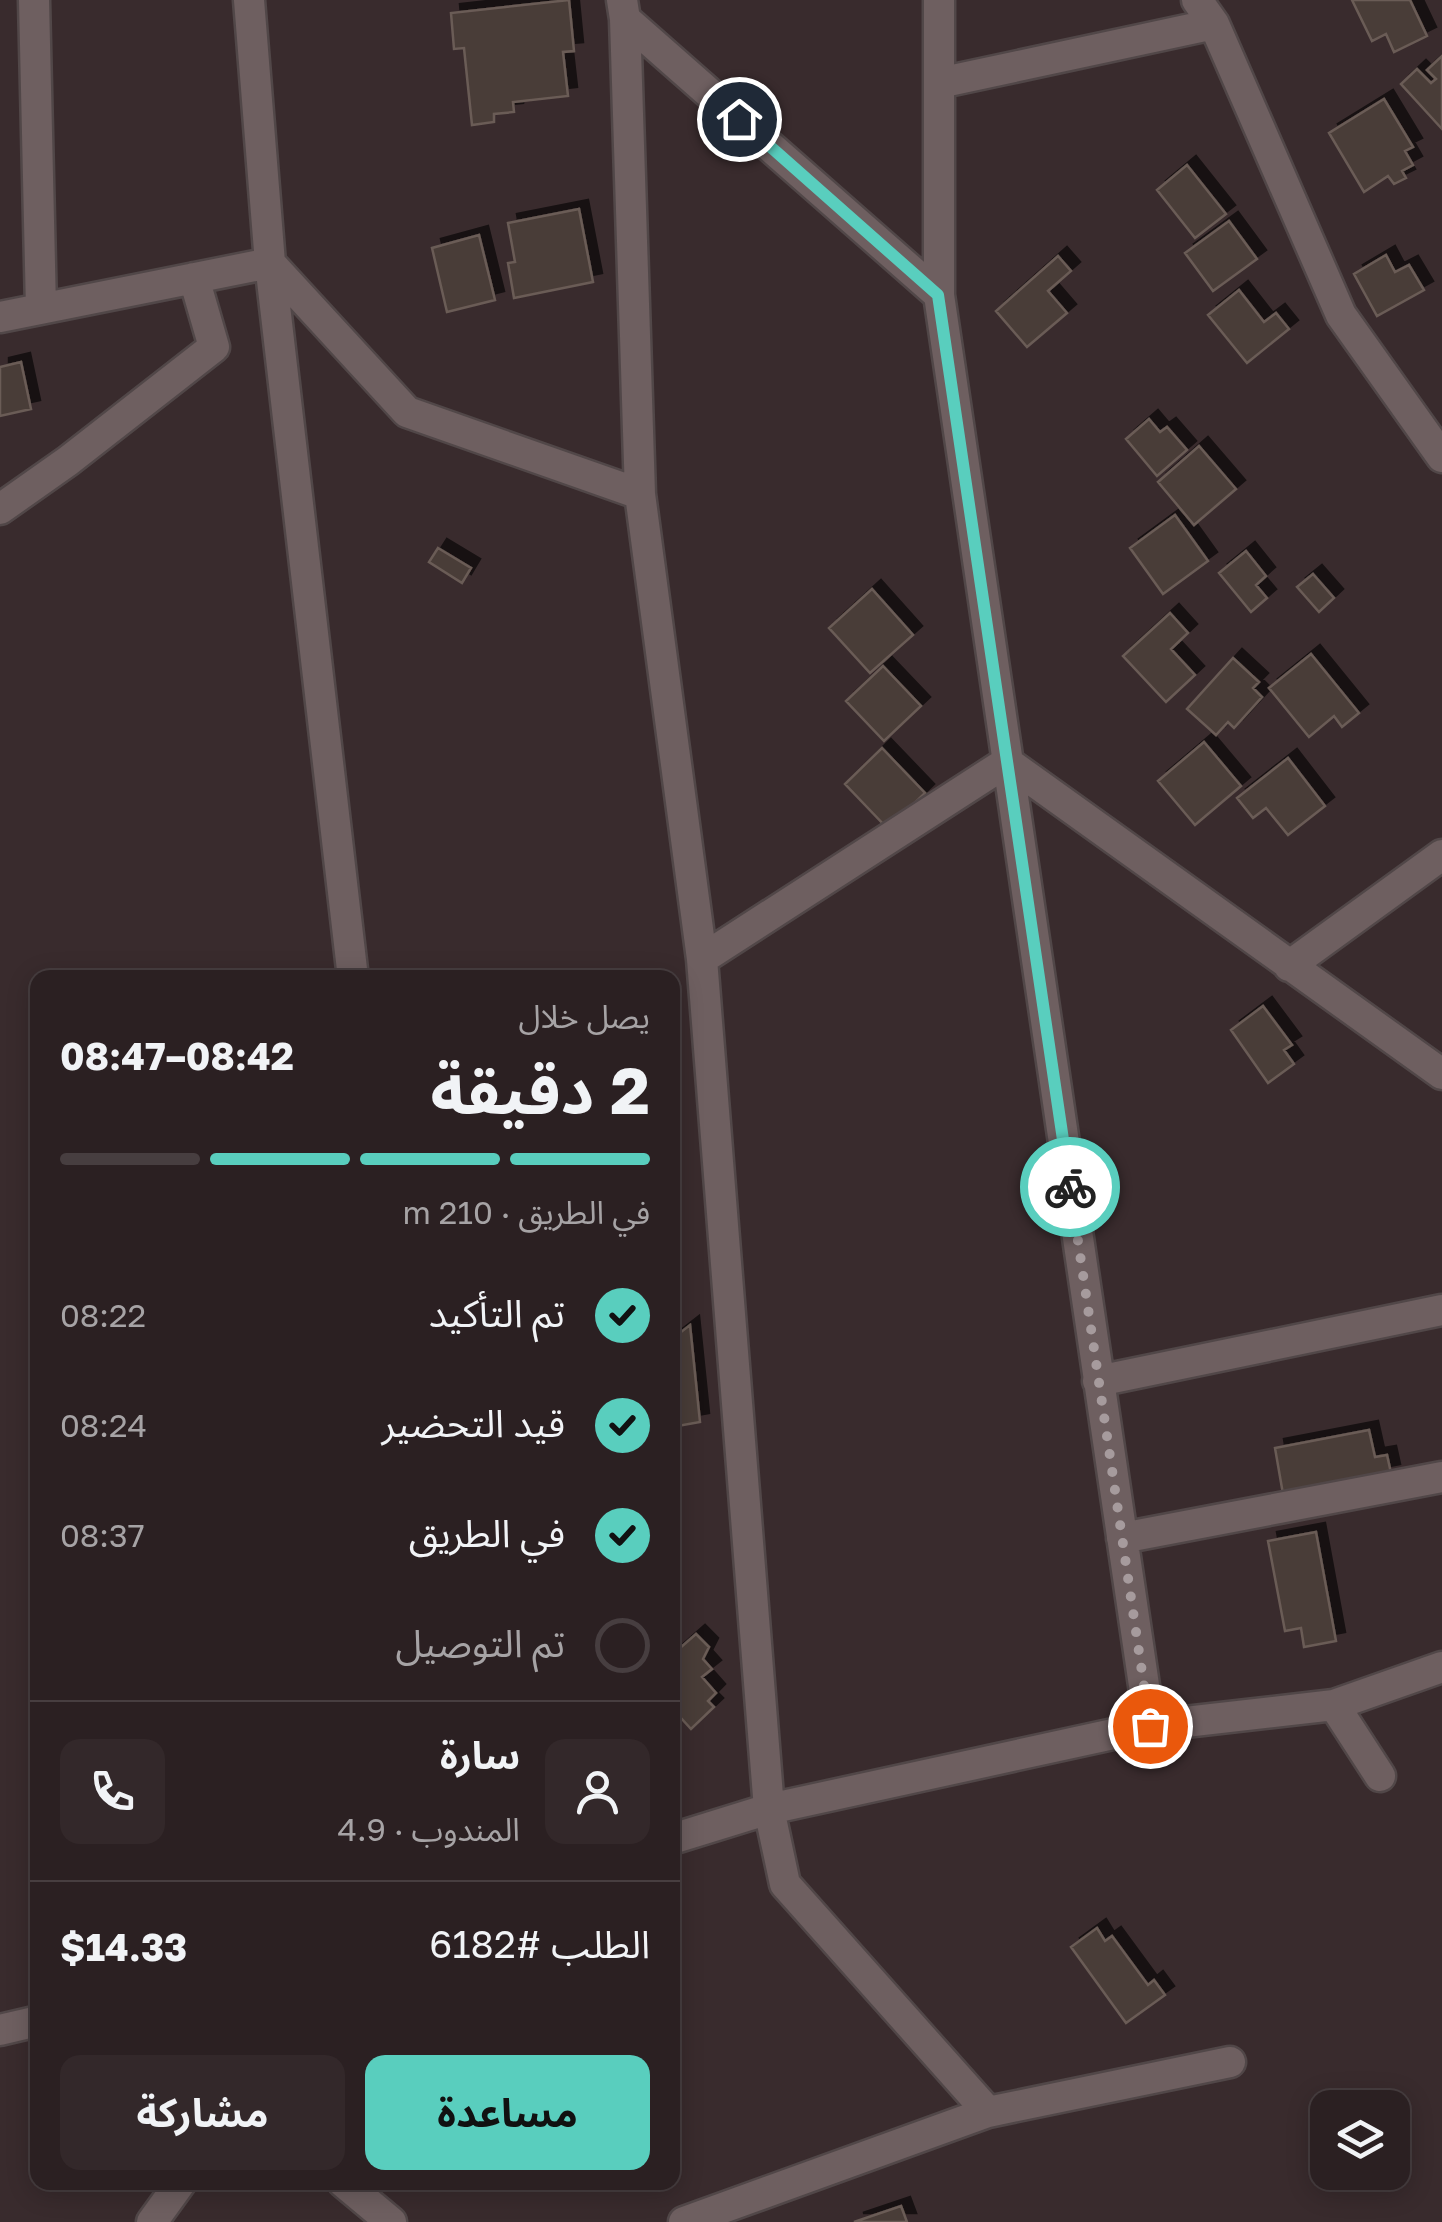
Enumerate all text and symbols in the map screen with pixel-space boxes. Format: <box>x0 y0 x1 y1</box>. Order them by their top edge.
pin <box>697 77 782 162</box>
icon: home <box>712 92 767 147</box>
text: يصل خلال <box>518 997 650 1035</box>
text: 08:42–08:47 <box>60 1033 294 1078</box>
text: 2 دقيقة <box>431 1050 650 1128</box>
courier <box>1020 1137 1120 1237</box>
icon: bike <box>1043 1160 1098 1215</box>
text: في الطريق · 210 m <box>402 1193 650 1231</box>
icon: check <box>595 1288 650 1343</box>
text: تم التأكيد <box>429 1290 565 1335</box>
text: 08:22 <box>60 1296 146 1334</box>
icon: check <box>595 1398 650 1453</box>
text: قيد التحضير <box>382 1400 565 1445</box>
text: 08:24 <box>60 1406 147 1444</box>
icon: check <box>595 1508 650 1563</box>
text: في الطريق <box>409 1510 565 1555</box>
text: 08:37 <box>60 1516 145 1554</box>
text: تم التوصيل <box>396 1620 565 1665</box>
pin <box>1108 1684 1193 1769</box>
icon: bag <box>1123 1699 1178 1754</box>
text: سارة <box>440 1732 520 1777</box>
button: phone <box>60 1739 165 1844</box>
button: person <box>545 1739 650 1844</box>
text: المندوب · 4.9 <box>337 1810 520 1848</box>
text: الطلب #6182 <box>429 1921 650 1966</box>
text: $14.33 <box>60 1924 187 1969</box>
button: مشاركة <box>60 2055 345 2170</box>
button: مساعدة <box>365 2055 650 2170</box>
map controls <box>1310 2090 1410 2190</box>
button: layers <box>1310 2090 1410 2190</box>

